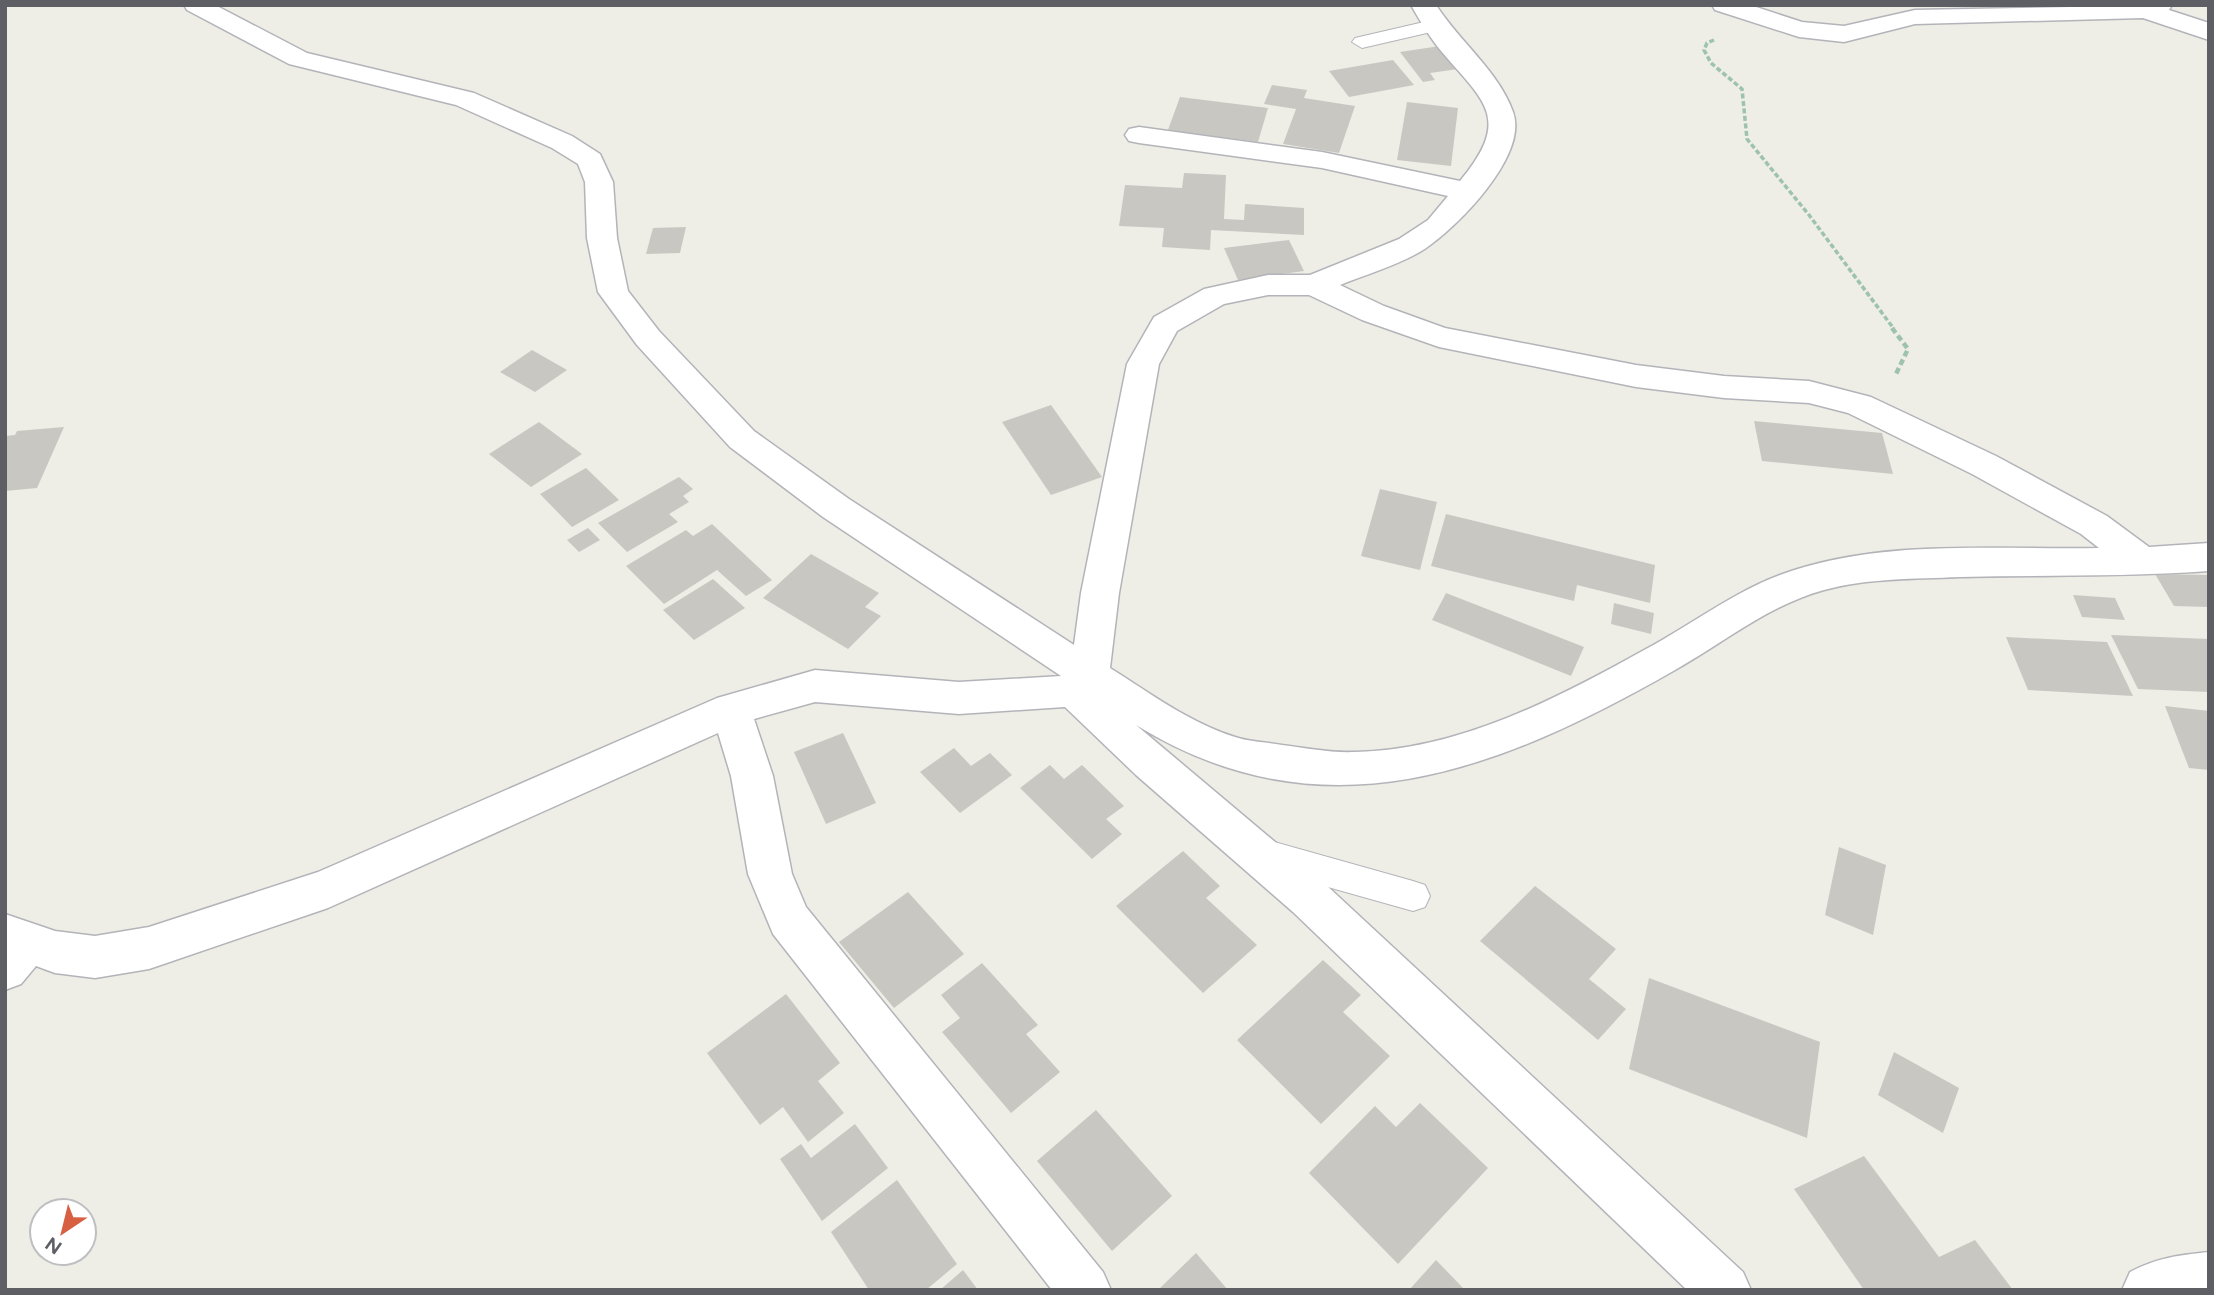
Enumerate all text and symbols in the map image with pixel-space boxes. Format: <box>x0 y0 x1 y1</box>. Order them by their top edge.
north arrow <box>28 1197 98 1267</box>
text: N <box>41 1232 66 1259</box>

